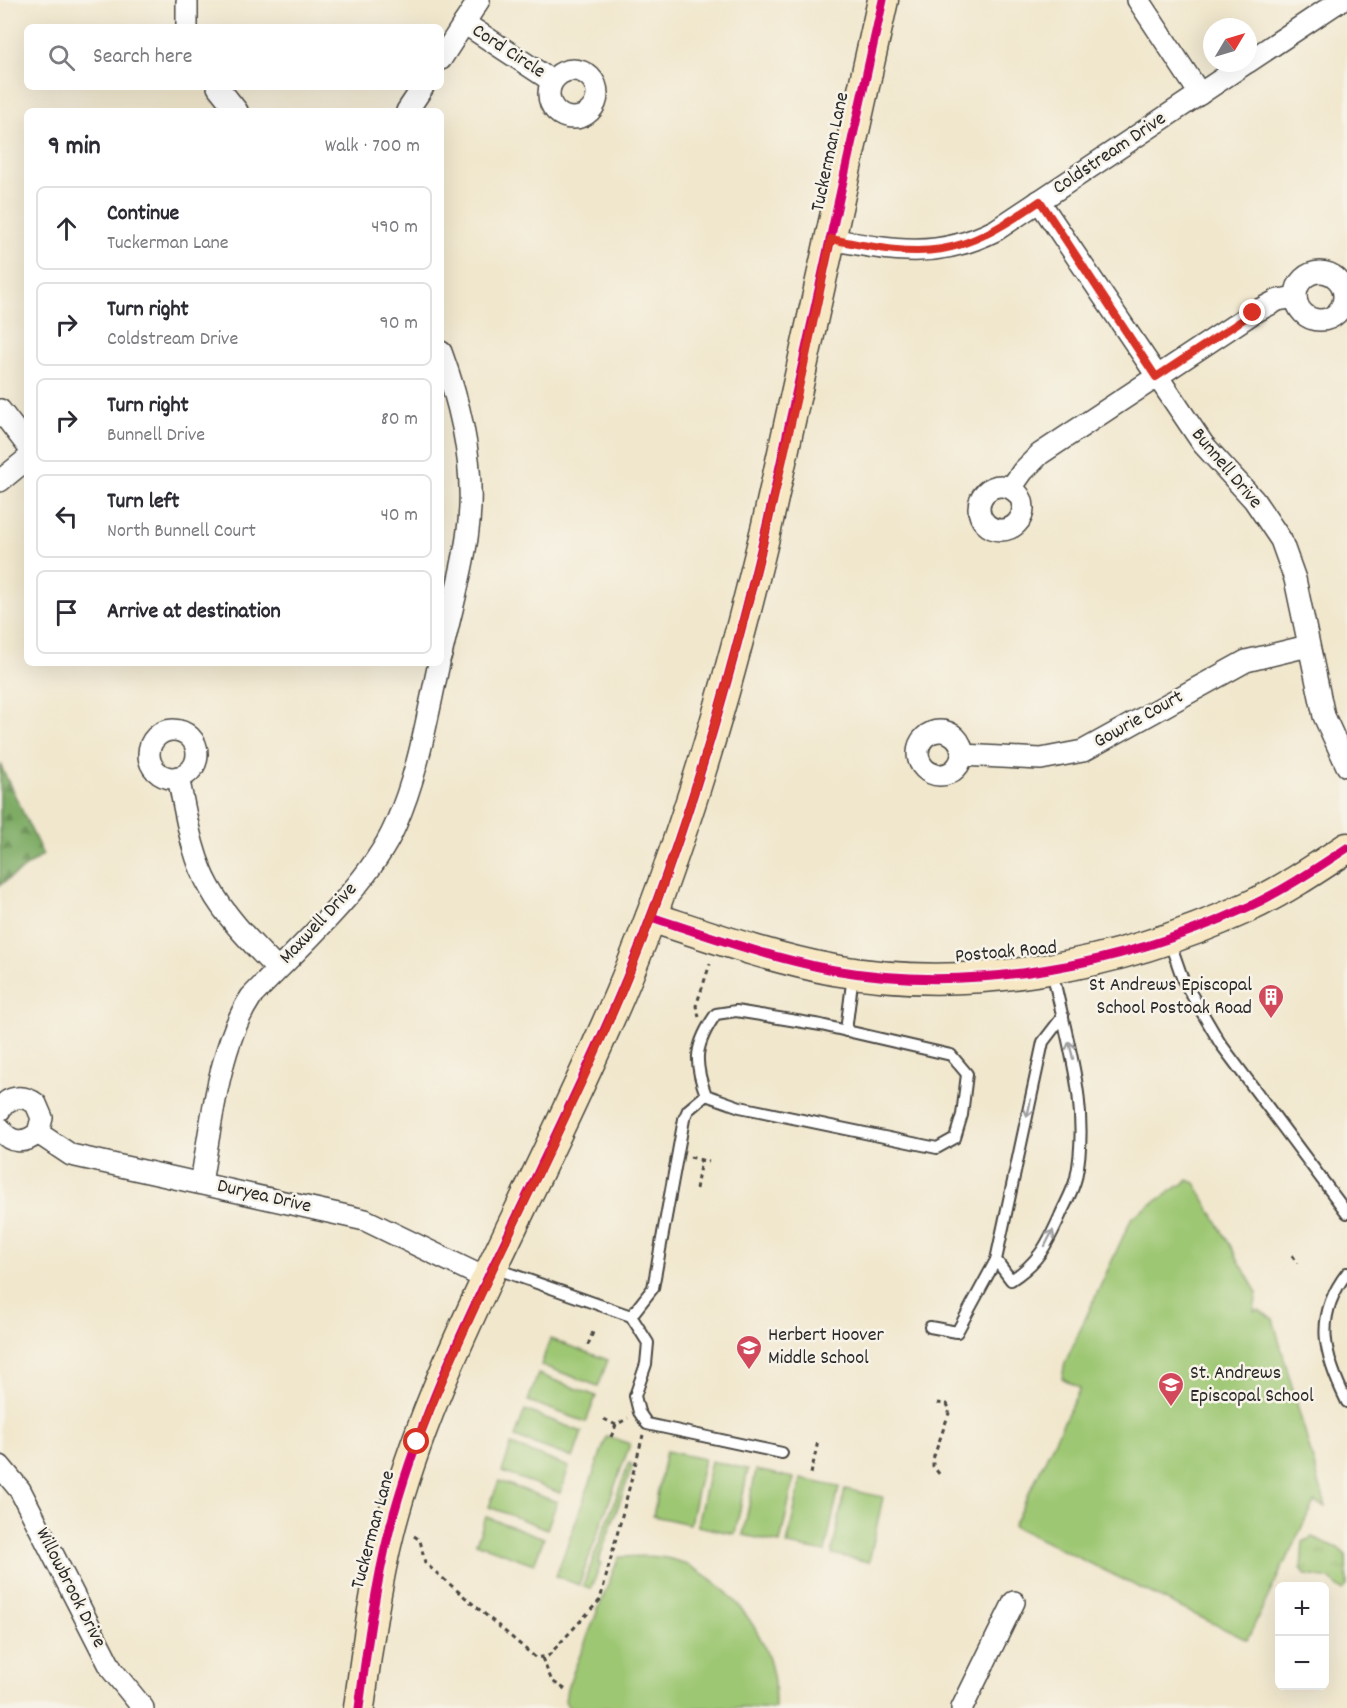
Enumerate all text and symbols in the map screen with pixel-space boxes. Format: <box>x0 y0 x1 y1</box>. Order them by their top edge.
street label: Cord Circle <box>466 18 550 86</box>
north arrow <box>1203 18 1257 72</box>
search box <box>24 24 444 90</box>
icon: search <box>45 41 78 74</box>
text: Search here <box>93 42 192 73</box>
street label: Tuckerman Lane <box>805 89 857 214</box>
street label: Coldstream Drive <box>1048 106 1172 202</box>
text: 9 min <box>48 129 101 166</box>
text: Walk · 700 m <box>325 133 420 161</box>
text: Continue <box>107 199 179 230</box>
icon: ahead <box>50 212 83 245</box>
text: 490 m <box>371 214 418 242</box>
text: Tuckerman Lane <box>107 230 229 258</box>
text: Turn right <box>107 295 189 326</box>
route end <box>1239 299 1265 325</box>
icon: right <box>50 308 83 341</box>
text: 90 m <box>380 310 418 338</box>
text: Coldstream Drive <box>107 326 238 354</box>
text: Turn right <box>107 391 189 422</box>
icon: right <box>50 404 83 437</box>
text: 80 m <box>381 406 418 434</box>
text: Bunnell Drive <box>107 422 205 450</box>
street label: Bunnell Drive <box>1184 422 1268 516</box>
text: Turn left <box>107 487 179 518</box>
icon: left <box>50 500 83 533</box>
text: 40 m <box>380 502 418 530</box>
text: North Bunnell Court <box>107 518 256 546</box>
icon: arrive <box>50 596 83 629</box>
text: Arrive at destination <box>107 597 281 628</box>
street label: Gowrie Court <box>1089 684 1189 756</box>
street label: Maxwell Drive <box>274 877 364 971</box>
street label: Postoak Road <box>954 935 1058 971</box>
place label: St Andrews Episcopal School Postoak Road <box>1089 972 1252 1023</box>
building icon: St Andrews Episcopal School Postoak Road <box>1256 982 1286 1020</box>
one-way arrow <box>1065 1041 1077 1060</box>
one-way arrow <box>1022 1098 1034 1117</box>
street label: Duryea Drive <box>214 1173 314 1221</box>
one-way arrow <box>1044 1230 1056 1248</box>
place label: Herbert Hoover Middle School <box>768 1322 884 1373</box>
school or university icon: Herbert Hoover Middle School <box>734 1333 764 1371</box>
place label: St. Andrews Episcopal School <box>1190 1360 1314 1411</box>
school or university icon: St. Andrews Episcopal School <box>1156 1370 1186 1408</box>
route start <box>403 1428 429 1454</box>
street label: Tuckerman Lane <box>345 1467 403 1592</box>
street label: Willowbrook Drive <box>28 1523 112 1653</box>
map controls <box>1275 1582 1329 1690</box>
button: + <box>1275 1582 1329 1636</box>
button: − <box>1275 1636 1329 1690</box>

